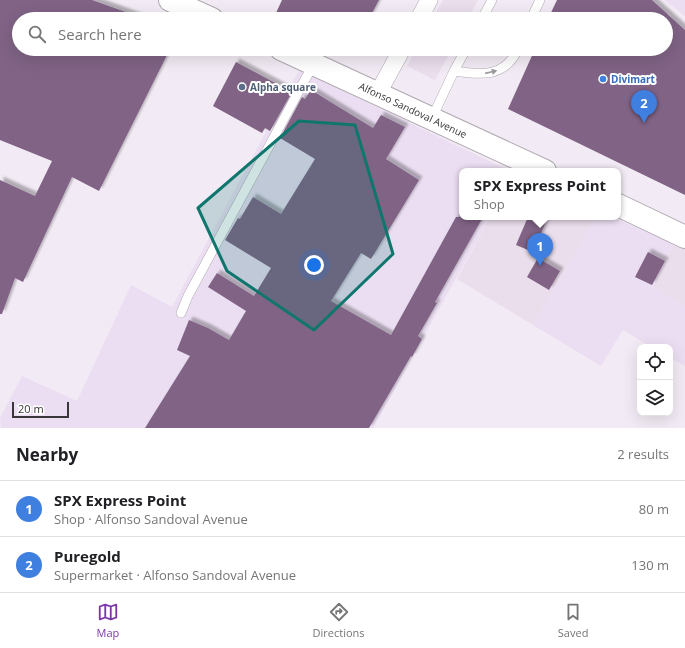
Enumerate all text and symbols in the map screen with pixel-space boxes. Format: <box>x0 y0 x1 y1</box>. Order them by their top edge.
search box <box>12 12 673 56</box>
icon: search <box>26 23 48 45</box>
text: Search here <box>58 24 142 44</box>
one-way arrow <box>485 69 497 75</box>
place label: Divimart <box>611 72 656 86</box>
marker: Divimart <box>598 74 608 84</box>
street label: Alfonso Sandoval Avenue <box>357 79 470 141</box>
place label: Alpha square <box>250 80 316 94</box>
marker: Alpha square <box>237 82 247 92</box>
pin: 2 <box>631 90 657 123</box>
popup <box>459 168 621 220</box>
text: SPX Express Point <box>474 175 606 195</box>
text: Shop <box>474 195 505 213</box>
pin: 1 <box>527 233 553 266</box>
your location <box>304 255 324 275</box>
map controls <box>637 344 673 416</box>
button: locate <box>637 344 673 380</box>
button: layers <box>637 380 673 416</box>
scale bar <box>12 400 69 419</box>
text: 20 m <box>18 401 44 416</box>
text: Nearby <box>16 443 78 466</box>
text: 2 results <box>617 445 669 463</box>
text: SPX Express Point <box>54 490 186 510</box>
text: 1 <box>25 500 33 518</box>
text: 80 m <box>639 500 669 518</box>
text: Shop · Alfonso Sandoval Avenue <box>54 510 248 528</box>
text: Puregold <box>54 546 121 566</box>
text: 2 <box>25 556 33 574</box>
text: 130 m <box>631 556 669 574</box>
text: Supermarket · Alfonso Sandoval Avenue <box>54 566 296 584</box>
tab: Map <box>97 601 119 640</box>
tab: Directions <box>313 601 365 640</box>
tab: Saved <box>558 601 588 640</box>

